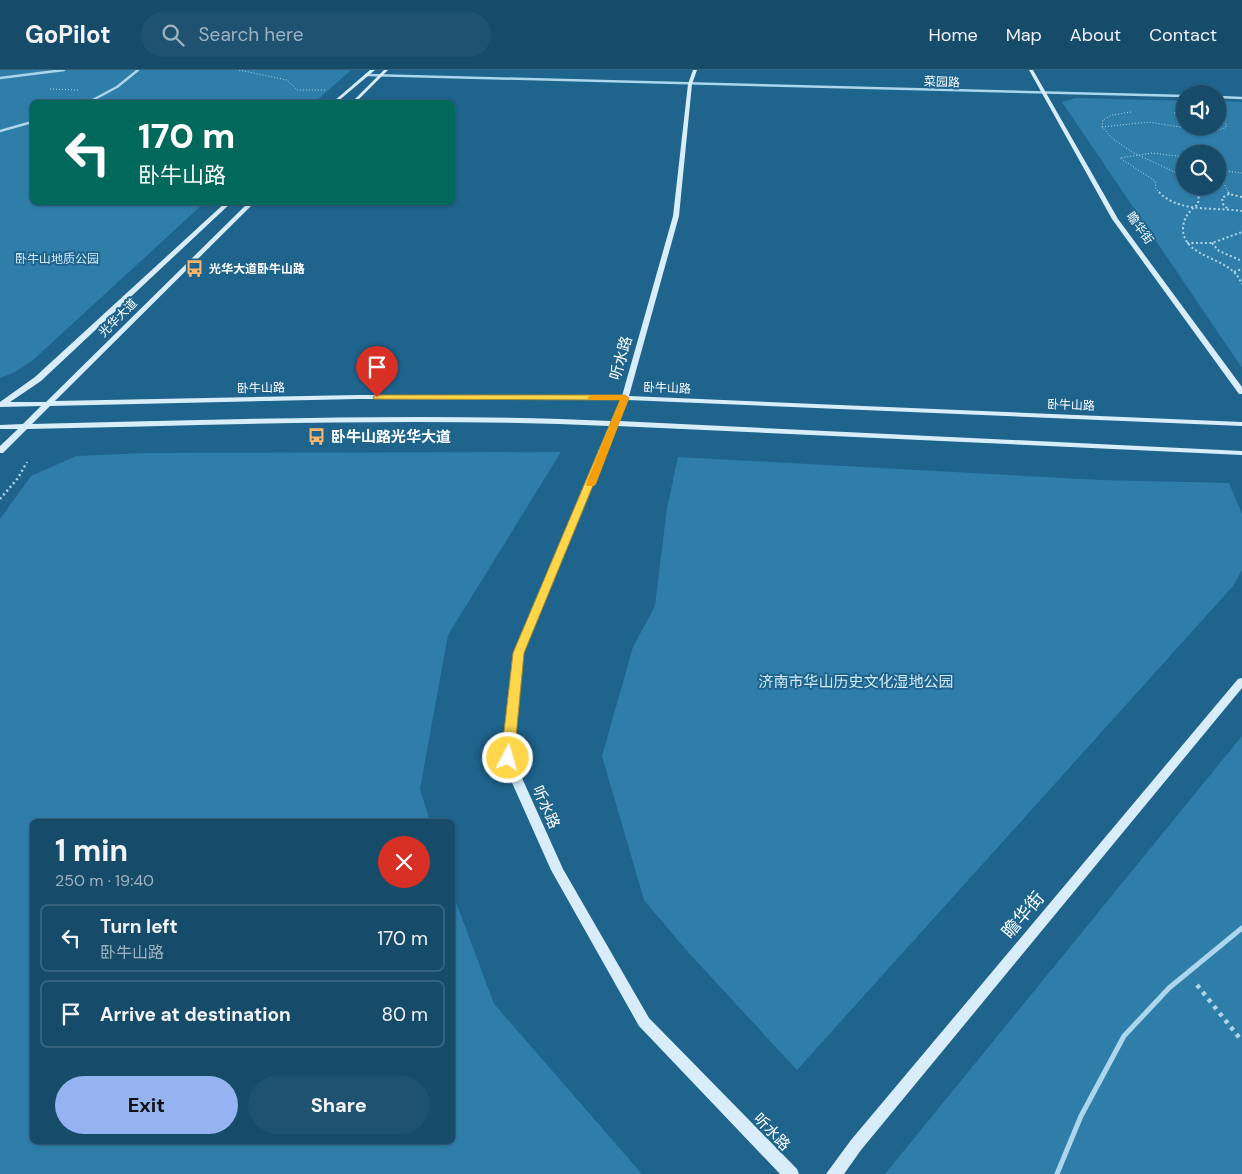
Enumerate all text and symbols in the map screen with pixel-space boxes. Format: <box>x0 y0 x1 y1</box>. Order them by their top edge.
search box <box>141 12 491 57</box>
text: GoPilot <box>25 19 111 50</box>
icon: search <box>159 21 187 49</box>
text: Search here <box>199 22 303 47</box>
text: Home <box>928 23 978 47</box>
text: Map <box>1006 23 1042 47</box>
text: About <box>1070 23 1121 47</box>
text: Contact <box>1149 23 1217 47</box>
street label: 菜园路 <box>924 73 960 91</box>
map controls <box>1176 85 1226 195</box>
button: sound <box>1176 85 1226 135</box>
text: 170 m <box>138 113 235 159</box>
icon: left <box>55 120 120 185</box>
button: search <box>1176 145 1226 195</box>
text: 卧牛山路 <box>138 161 226 190</box>
street label: 瞻华街 <box>1123 209 1157 247</box>
park label: 卧牛山地质公园 <box>15 251 99 267</box>
bus stop icon: 光华大道卧牛山路 <box>185 259 205 279</box>
place label: 光华大道卧牛山路 <box>209 261 305 277</box>
street label: 光华大道 <box>95 295 141 341</box>
street label: 听水路 <box>605 334 637 382</box>
pin <box>356 346 398 397</box>
icon: arrive <box>363 353 391 381</box>
street label: 卧牛山路 <box>643 379 691 397</box>
street label: 卧牛山路 <box>237 380 285 396</box>
street label: 卧牛山路 <box>1047 396 1095 414</box>
bus stop icon: 卧牛山路光华大道 <box>307 427 327 447</box>
place label: 卧牛山路光华大道 <box>331 427 451 447</box>
park label: 济南市华山历史文化湿地公园 <box>758 672 954 692</box>
position arrow <box>481 731 533 783</box>
street label: 听水路 <box>528 782 564 832</box>
text: 1 min <box>55 831 128 870</box>
button: close <box>378 836 430 888</box>
text: 250 m · 19:40 <box>55 870 154 891</box>
street label: 瞻华街 <box>996 887 1050 943</box>
text: Turn left <box>100 914 178 939</box>
icon: left <box>57 924 85 952</box>
text: 170 m <box>377 926 428 951</box>
text: 卧牛山路 <box>100 942 164 963</box>
icon: arrive <box>57 1000 85 1028</box>
text: Arrive at destination <box>100 1002 291 1027</box>
text: 80 m <box>381 1002 428 1027</box>
button: Exit <box>55 1076 238 1134</box>
button: Share <box>248 1076 430 1134</box>
street label: 听水路 <box>749 1109 795 1155</box>

